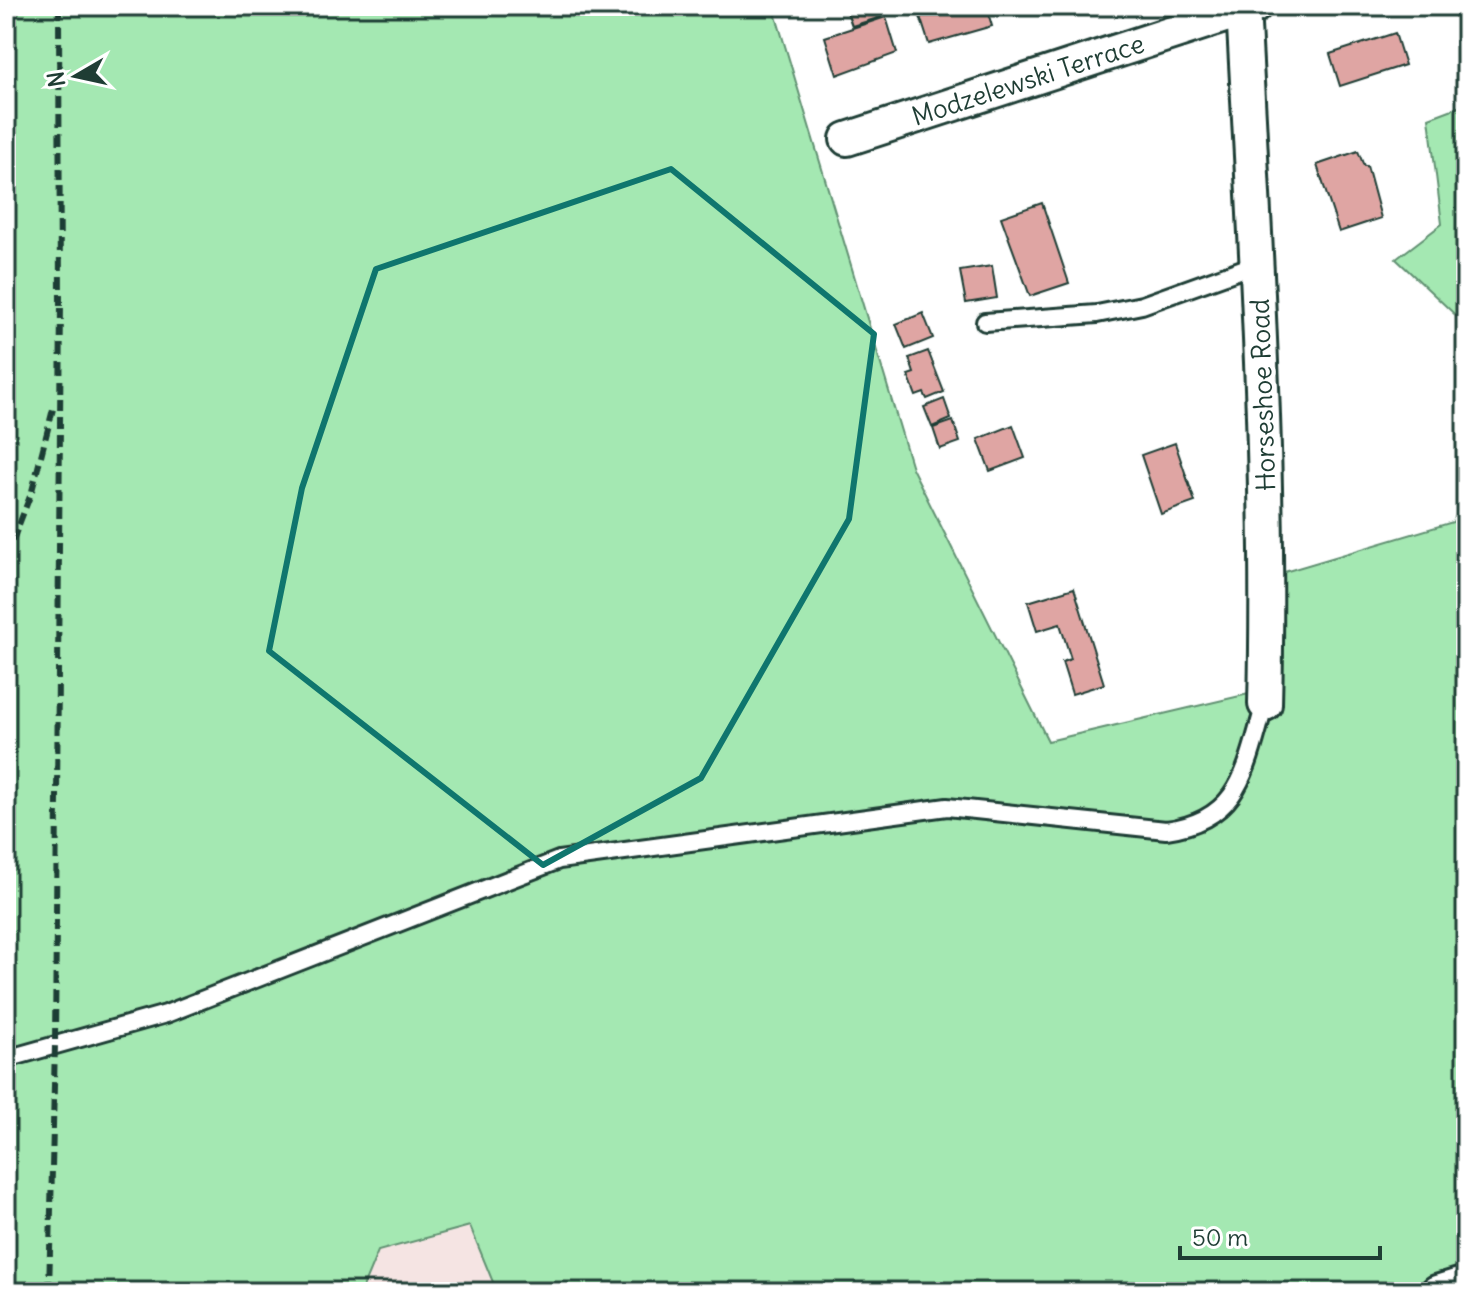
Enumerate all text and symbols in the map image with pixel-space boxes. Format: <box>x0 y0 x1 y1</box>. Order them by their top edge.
street label: Modzelewski Terrace <box>907 26 1148 133</box>
north arrow <box>36 36 116 116</box>
text: N <box>41 69 71 89</box>
street label: Horseshoe Road <box>1243 298 1282 492</box>
scale bar <box>1180 1210 1380 1260</box>
text: 50 m <box>1192 1222 1248 1252</box>

